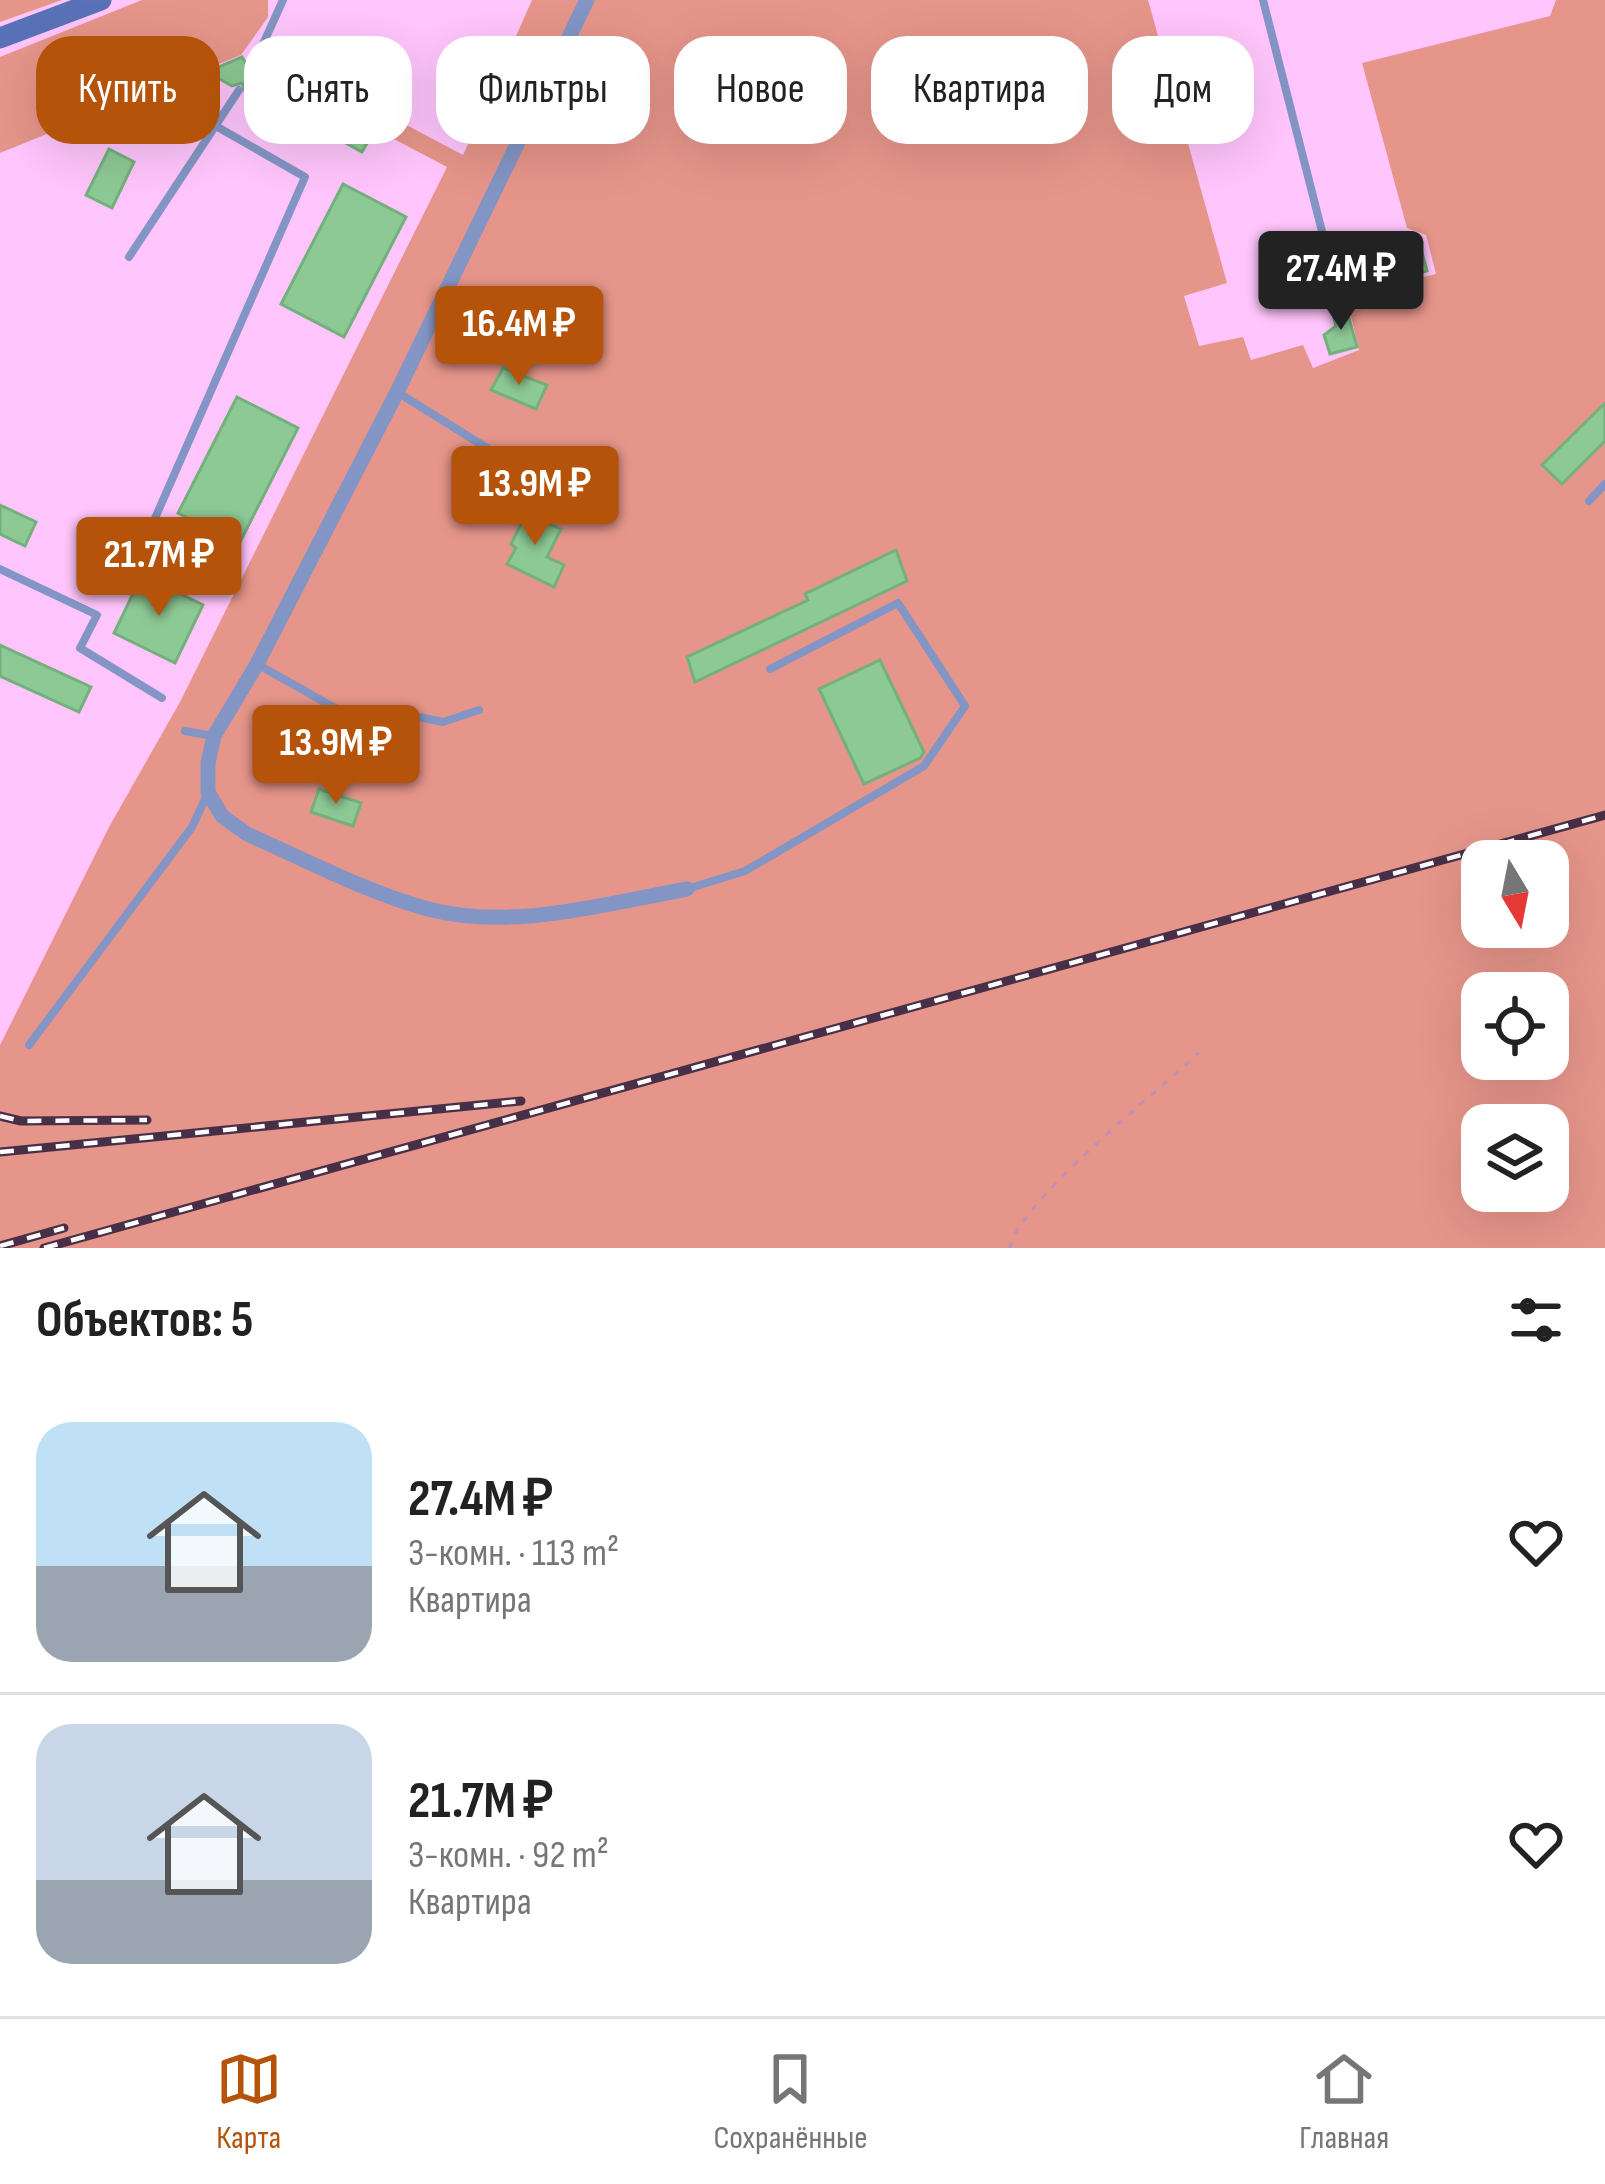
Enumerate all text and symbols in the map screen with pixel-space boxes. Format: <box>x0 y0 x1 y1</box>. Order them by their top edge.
chip: Купить <box>36 36 220 144</box>
chip: Снять <box>244 36 412 144</box>
chip: Фильтры <box>436 36 650 144</box>
chip: Новое <box>674 36 847 144</box>
chip: Квартира <box>871 36 1088 144</box>
chip: Дом <box>1112 36 1254 144</box>
pin: 27.4M ₽ <box>1230 231 1452 333</box>
text: 27.4M ₽ <box>1285 246 1397 293</box>
pin: 16.4M ₽ <box>408 286 630 388</box>
text: 16.4M ₽ <box>462 301 576 348</box>
pin: 13.9M ₽ <box>424 446 646 548</box>
text: 13.9M ₽ <box>479 461 592 508</box>
pin: 21.7M ₽ <box>48 517 270 619</box>
text: 21.7M ₽ <box>103 532 215 579</box>
pin: 13.9M ₽ <box>225 705 447 807</box>
text: 13.9M ₽ <box>280 720 393 767</box>
north arrow <box>1461 840 1569 948</box>
map controls <box>1461 840 1569 1212</box>
button: locate <box>1461 972 1569 1080</box>
button: layers <box>1461 1104 1569 1212</box>
icon: filters <box>1503 1287 1569 1353</box>
text: Объектов: 5 <box>36 1290 254 1351</box>
text: 27.4M ₽ <box>408 1469 553 1530</box>
icon: home <box>132 1470 276 1614</box>
icon: heart <box>1503 1509 1569 1575</box>
text: 3-комн. · 113 m² <box>408 1530 619 1577</box>
text: Квартира <box>408 1577 532 1624</box>
text: 21.7M ₽ <box>408 1771 553 1832</box>
icon: home <box>132 1772 276 1916</box>
icon: heart <box>1503 1811 1569 1877</box>
text: 3-комн. · 92 m² <box>408 1832 609 1879</box>
text: Квартира <box>408 1879 532 1926</box>
tab: Карта <box>216 2046 282 2158</box>
tab: Сохранённые <box>713 2046 867 2158</box>
tab: Главная <box>1299 2046 1389 2158</box>

